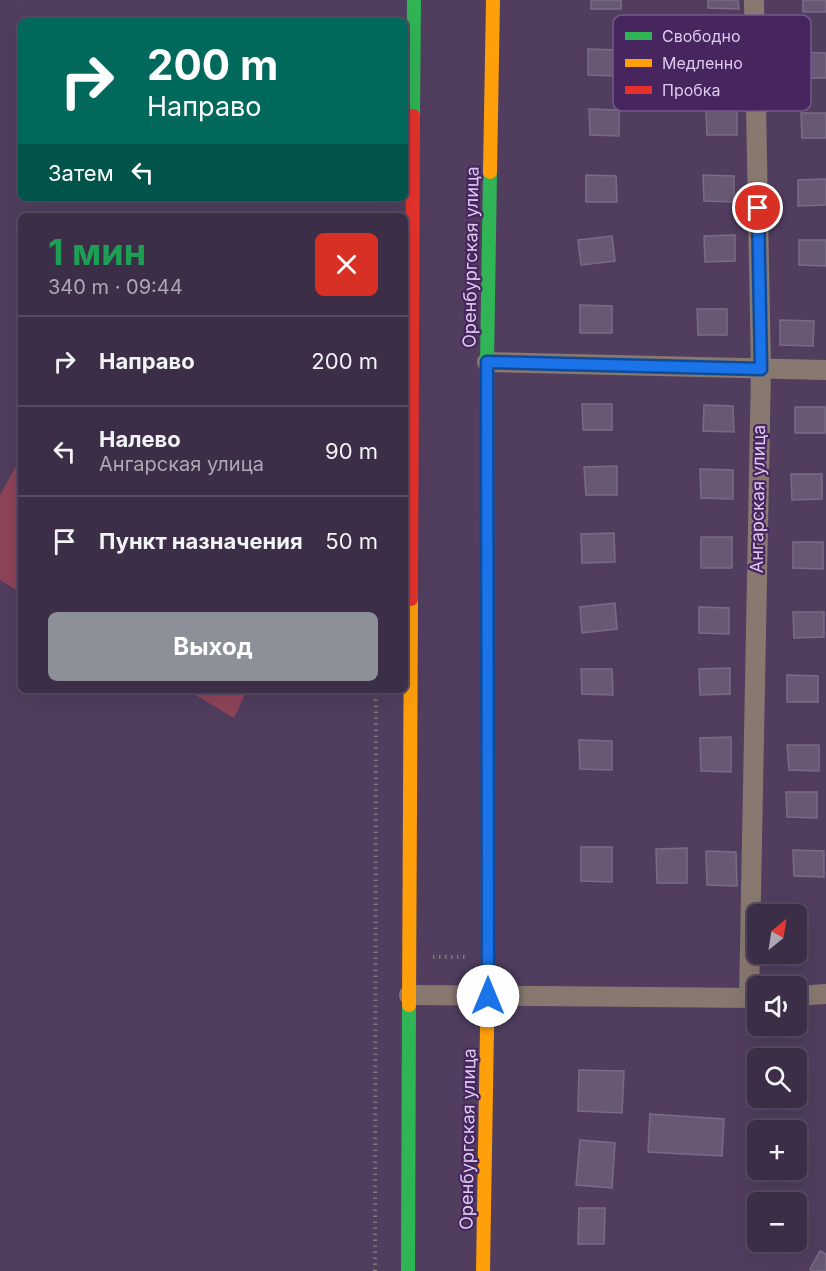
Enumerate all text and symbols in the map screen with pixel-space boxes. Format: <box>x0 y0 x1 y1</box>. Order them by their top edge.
legend <box>613 15 811 111</box>
text: Свободно <box>662 26 741 46</box>
text: 200 m <box>147 39 278 90</box>
icon: right <box>48 42 126 120</box>
text: Медленно <box>662 53 743 73</box>
text: Пробка <box>662 80 720 100</box>
text: Направо <box>147 90 262 123</box>
icon: left <box>126 156 159 189</box>
text: Затем <box>48 160 114 186</box>
street label: Оренбургская улица <box>458 166 483 348</box>
pin <box>732 182 783 233</box>
icon: arrive <box>741 191 774 224</box>
text: 1 мин <box>48 230 146 274</box>
button: close <box>315 233 378 296</box>
text: 340 m · 09:44 <box>48 275 183 299</box>
icon: right <box>48 345 81 378</box>
text: Направо <box>99 348 195 374</box>
text: 200 m <box>311 348 378 374</box>
street label: Ангарская улица <box>746 425 769 573</box>
text: Налево <box>99 426 181 452</box>
icon: left <box>48 435 81 468</box>
text: 90 m <box>325 438 378 464</box>
text: Ангарская улица <box>99 452 264 476</box>
icon: arrive <box>48 525 81 558</box>
text: Пункт назначения <box>99 528 303 554</box>
text: 50 m <box>325 528 378 554</box>
button: Выход <box>48 612 378 681</box>
north arrow <box>747 904 807 964</box>
map controls <box>747 904 807 1252</box>
position arrow <box>456 964 520 1028</box>
button: sound <box>747 976 807 1036</box>
street label: Оренбургская улица <box>455 1048 480 1230</box>
button: search <box>747 1048 807 1108</box>
button: + <box>747 1120 807 1180</box>
button: − <box>747 1192 807 1252</box>

